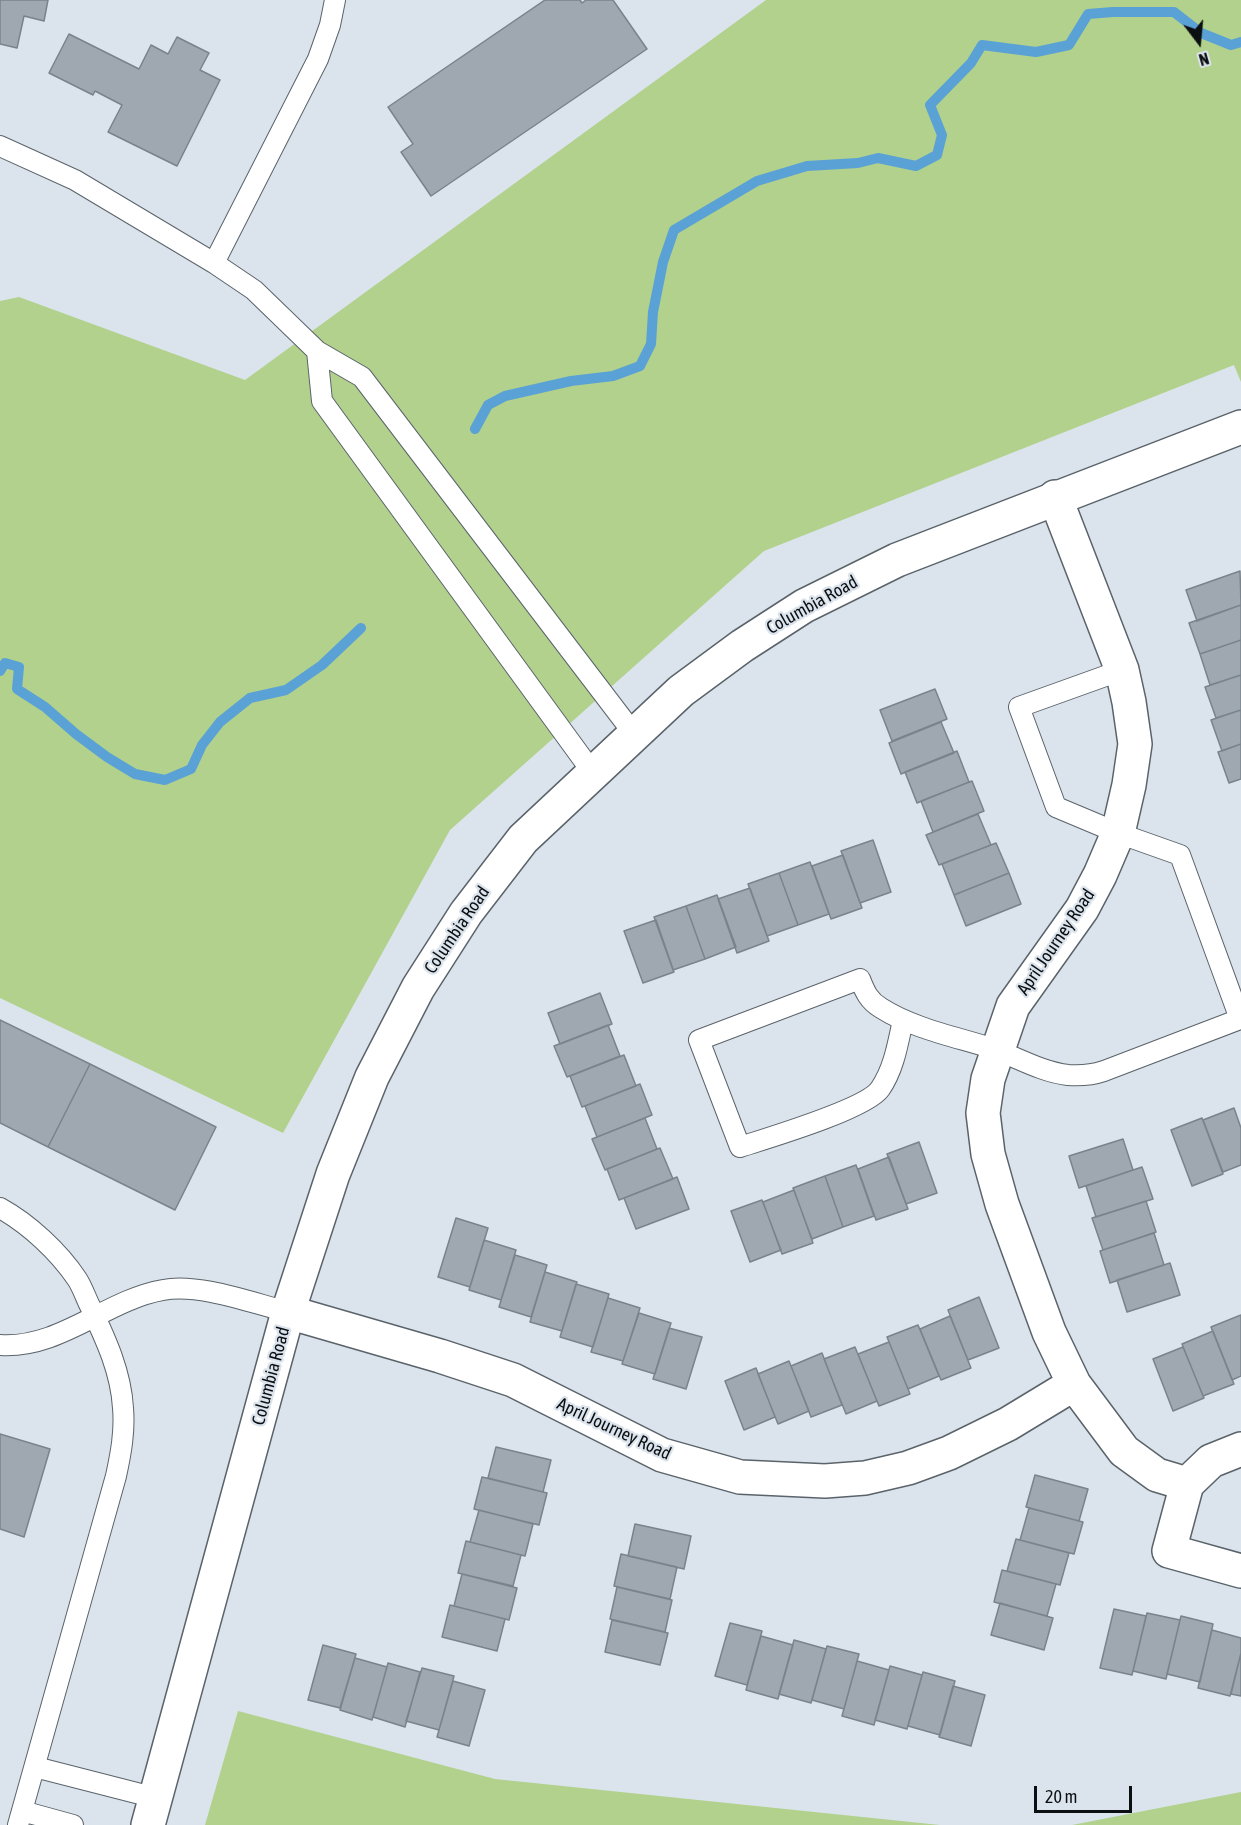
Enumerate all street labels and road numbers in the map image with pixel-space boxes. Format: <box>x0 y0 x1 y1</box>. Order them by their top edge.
street label: Columbia Road <box>763 571 861 639</box>
street label: Columbia Road <box>420 882 494 978</box>
street label: April Journey Road <box>1013 885 1099 999</box>
street label: Columbia Road <box>248 1324 294 1428</box>
street label: April Journey Road <box>554 1393 674 1465</box>

